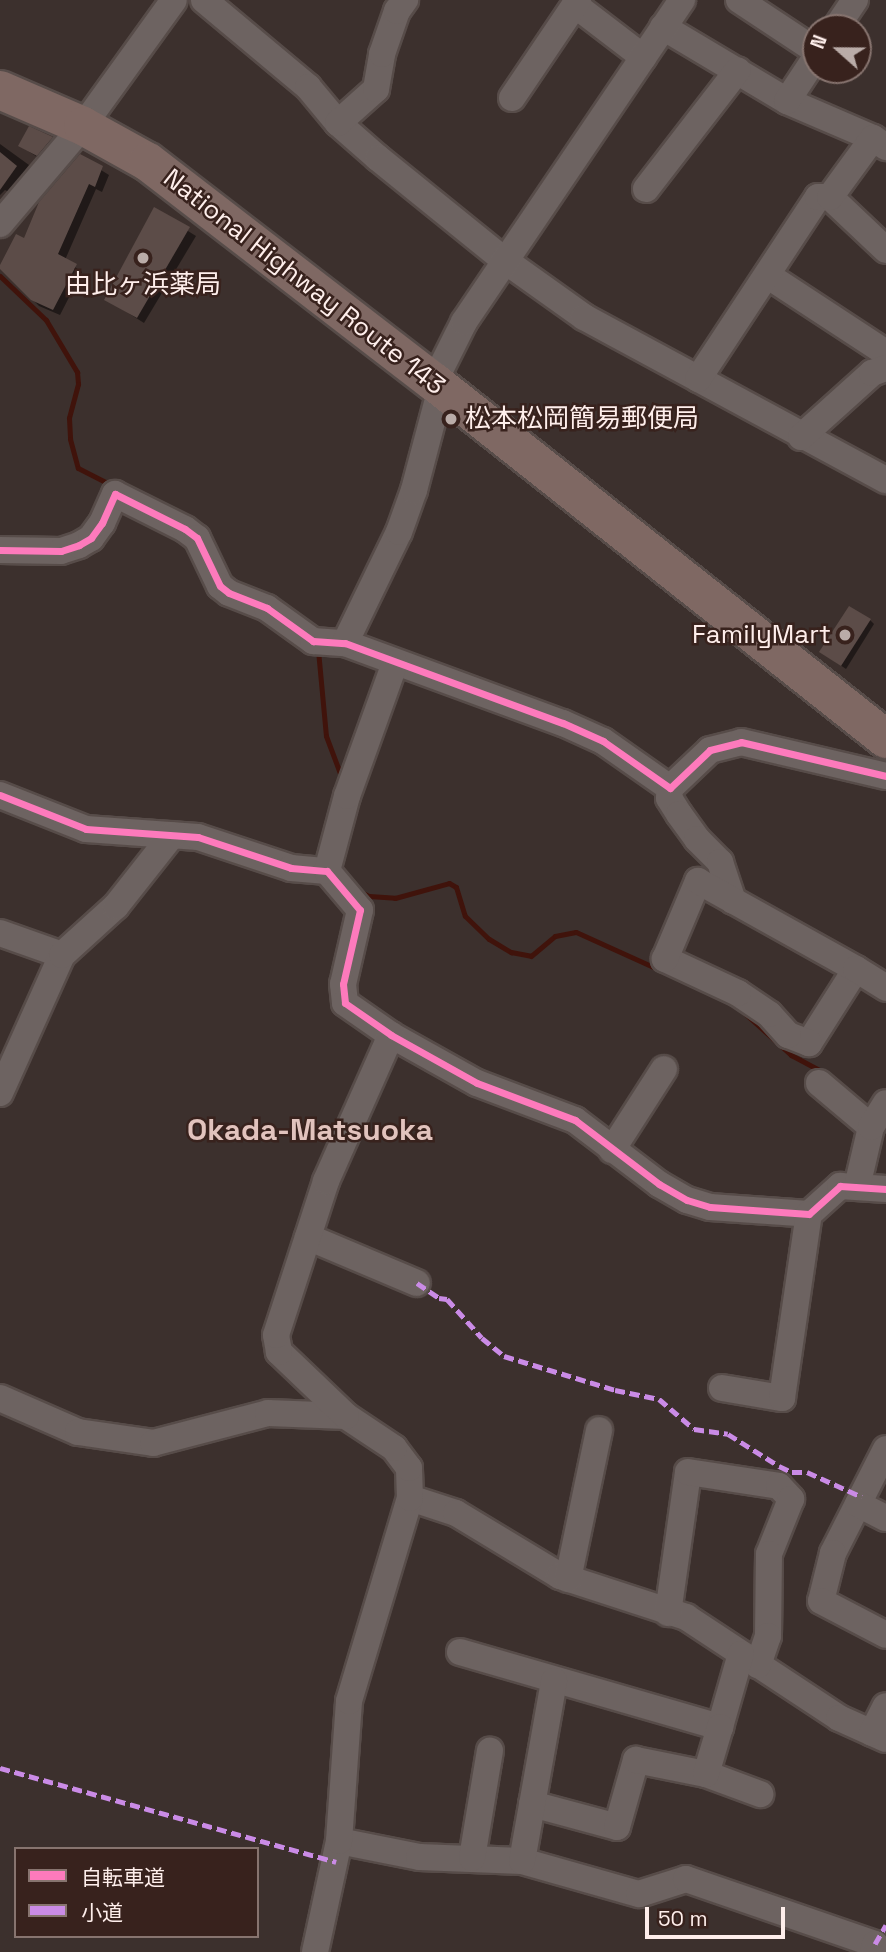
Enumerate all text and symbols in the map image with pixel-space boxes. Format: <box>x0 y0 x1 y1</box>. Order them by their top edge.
north arrow <box>802 14 872 84</box>
text: N <box>805 32 833 52</box>
street label: National Highway Route 143 <box>157 163 451 401</box>
marker: 由比ヶ浜薬局 <box>135 250 151 266</box>
place label: 由比ヶ浜薬局 <box>65 269 221 301</box>
place label: 松本松岡簡易郵便局 <box>465 403 699 435</box>
marker: 松本松岡簡易郵便局 <box>443 411 459 427</box>
place label: FamilyMart <box>692 619 831 651</box>
marker: FamilyMart <box>837 627 853 643</box>
district label: Okada-Matsuoka <box>187 1112 433 1148</box>
legend <box>14 1847 259 1938</box>
text: 自転車道 <box>81 1864 165 1891</box>
scale bar <box>648 1892 788 1936</box>
text: 小道 <box>81 1899 123 1926</box>
text: 50 m <box>658 1905 708 1932</box>

